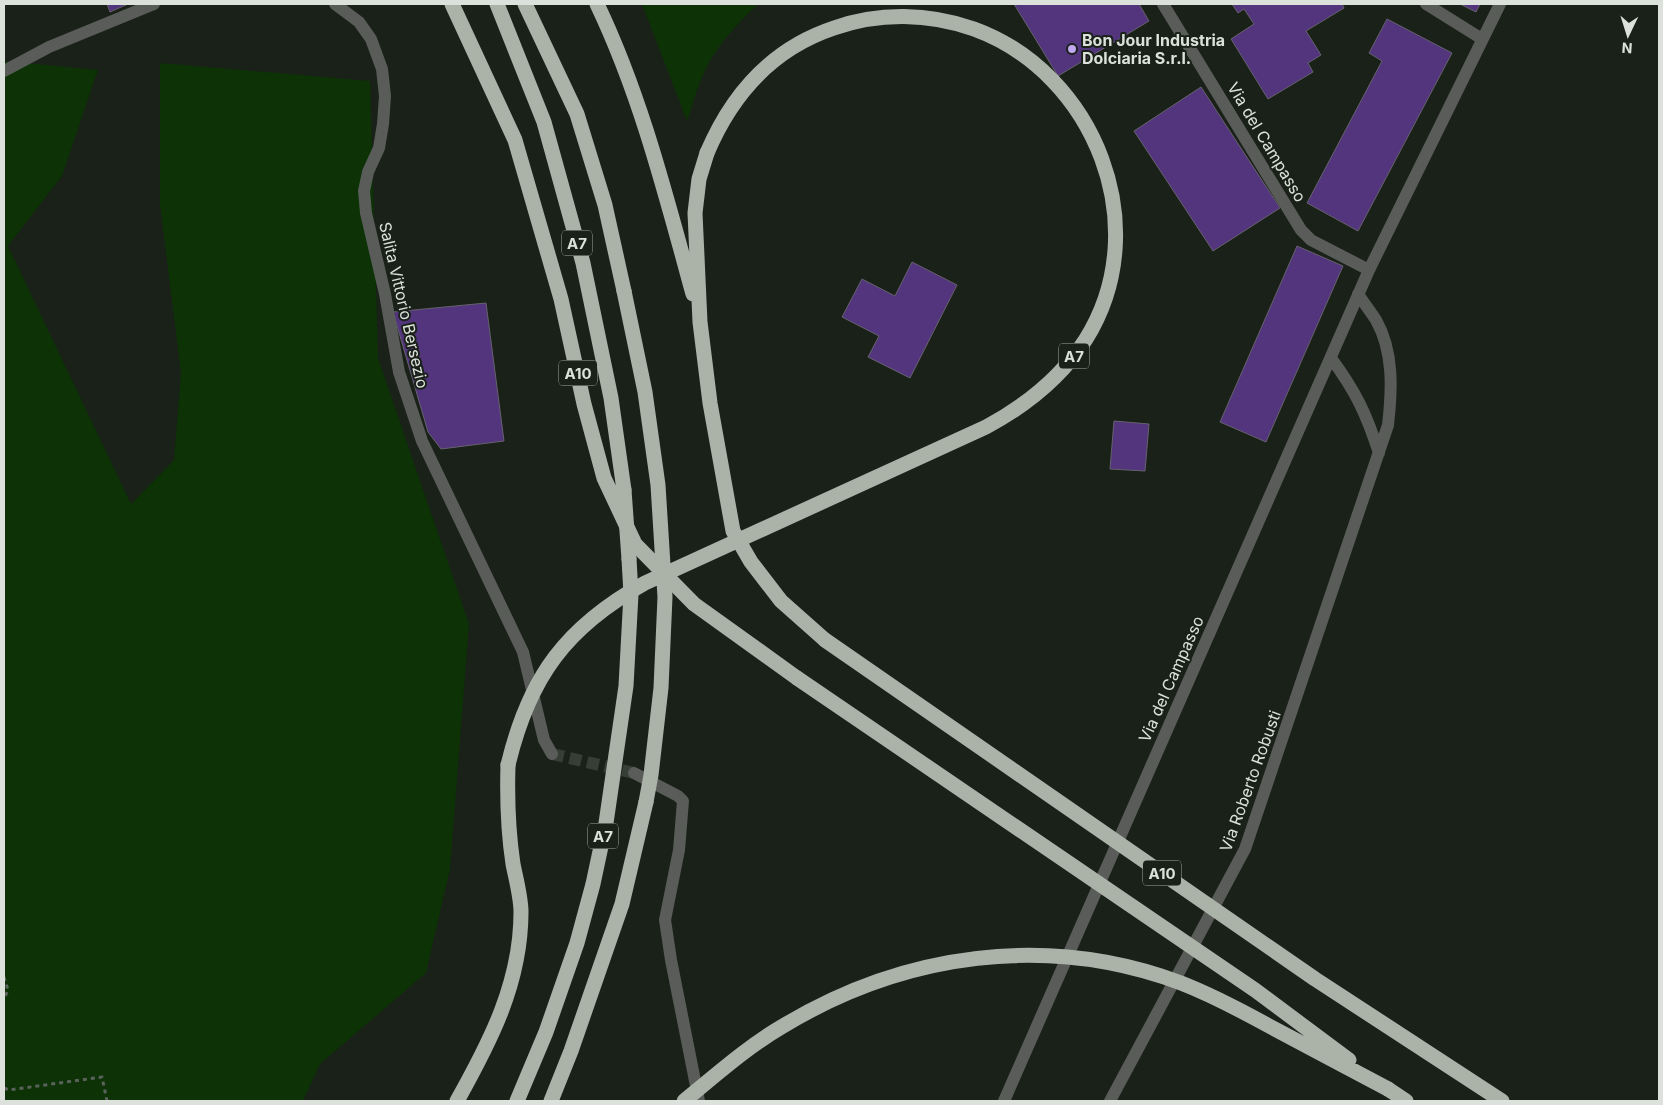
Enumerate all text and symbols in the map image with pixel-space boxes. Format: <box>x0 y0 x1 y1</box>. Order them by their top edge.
north arrow <box>1603 10 1653 60</box>
place label: Bon Jour Industria Dolciaria S.r.l. <box>1082 30 1225 68</box>
text: N <box>1621 40 1633 57</box>
marker: Bon Jour Industria Dolciaria S.r.l. <box>1066 43 1078 55</box>
street label: Via del Campasso <box>1223 79 1311 205</box>
street label: Salita Vittorio Bersezio <box>375 220 433 390</box>
road number: A7 <box>562 230 592 256</box>
road number: A7 <box>1059 344 1089 368</box>
road number: A10 <box>559 360 597 386</box>
street label: Via del Campasso <box>1134 613 1208 745</box>
street label: Via Roberto Robusti <box>1215 708 1285 854</box>
road number: A7 <box>588 824 618 848</box>
road number: A10 <box>1143 860 1181 886</box>

